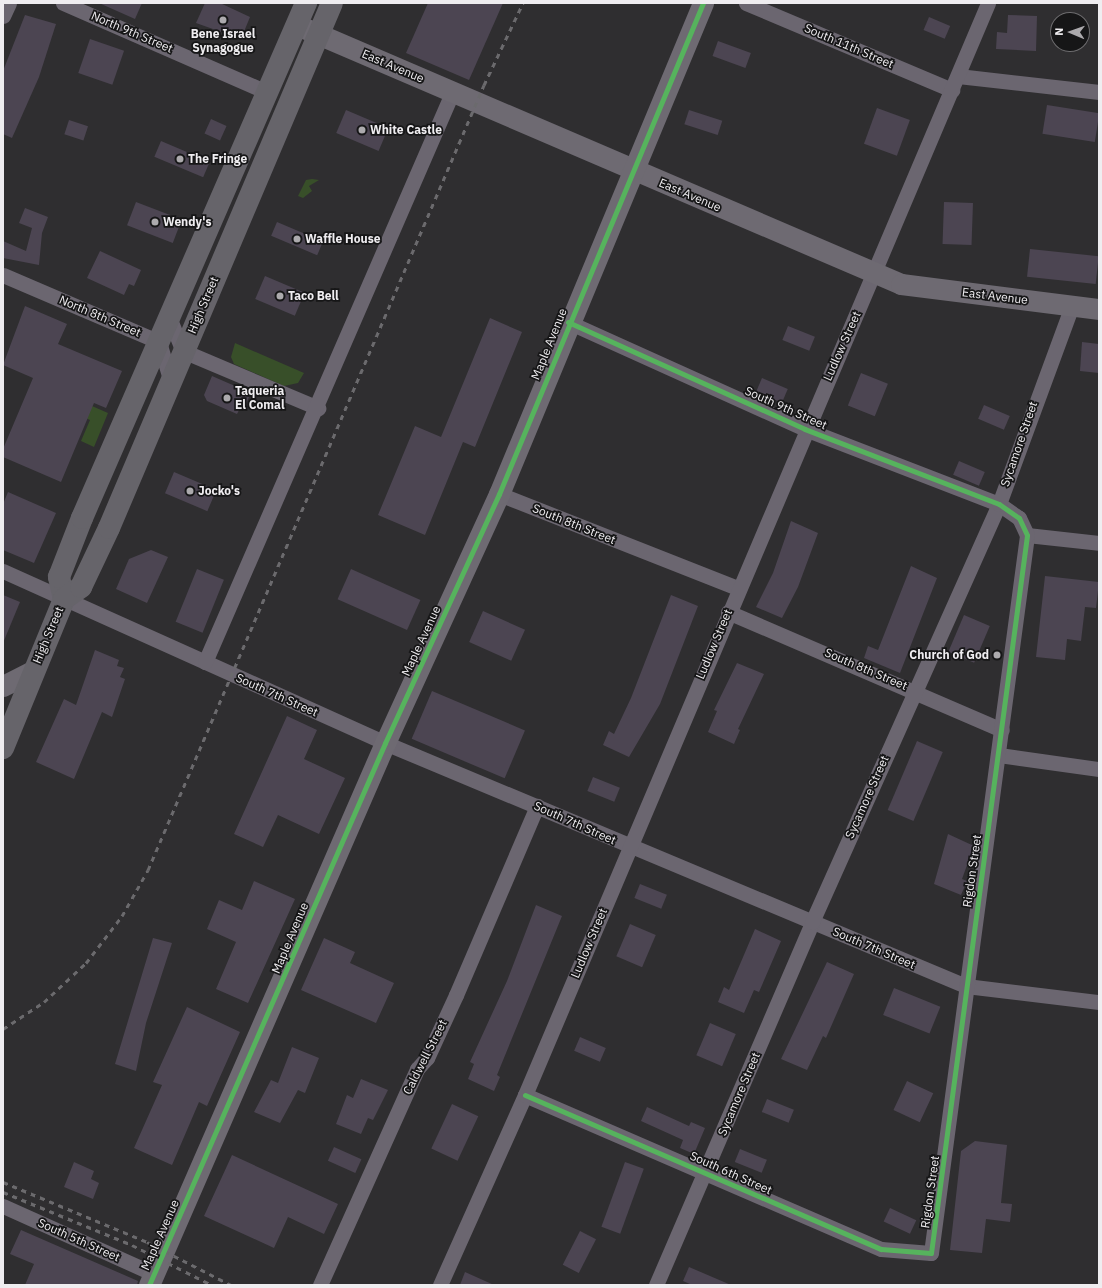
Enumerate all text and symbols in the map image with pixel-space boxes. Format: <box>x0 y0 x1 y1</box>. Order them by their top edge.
street label: North 9th Street <box>89 8 175 56</box>
north arrow <box>1050 12 1090 52</box>
marker: Bene Israel Synagogue <box>218 15 228 25</box>
street label: South 11th Street <box>802 21 896 71</box>
place label: Bene Israel Synagogue <box>191 27 255 55</box>
text: N <box>1052 27 1066 36</box>
street label: East Avenue <box>360 46 426 86</box>
place label: White Castle <box>370 123 442 137</box>
marker: White Castle <box>357 125 367 135</box>
place label: The Fringe <box>188 152 247 166</box>
marker: The Fringe <box>175 154 185 164</box>
street label: East Avenue <box>657 175 723 215</box>
place label: Wendy's <box>163 215 211 229</box>
marker: Wendy's <box>150 217 160 227</box>
place label: Waffle House <box>305 232 380 246</box>
marker: Waffle House <box>292 234 302 244</box>
street label: High Street <box>185 274 221 336</box>
street label: East Avenue <box>961 285 1029 307</box>
place label: Taco Bell <box>288 289 339 303</box>
marker: Taco Bell <box>275 291 285 301</box>
street label: North 8th Street <box>57 292 143 340</box>
street label: Maple Avenue <box>528 306 570 382</box>
street label: Ludlow Street <box>820 309 864 383</box>
street label: South 9th Street <box>743 383 829 433</box>
place label: Taqueria El Comal <box>235 384 285 412</box>
marker: Taqueria El Comal <box>222 393 232 403</box>
street label: Sycamore Street <box>998 399 1040 489</box>
place label: Jocko's <box>198 484 240 498</box>
marker: Jocko's <box>185 486 195 496</box>
street label: South 8th Street <box>530 501 618 547</box>
street label: High Street <box>30 604 66 666</box>
street label: Maple Avenue <box>398 604 444 678</box>
street label: Ludlow Street <box>693 607 735 681</box>
street label: South 8th Street <box>823 645 909 693</box>
place label: Church of God <box>909 648 989 662</box>
marker: Church of God <box>992 650 1002 660</box>
street label: South 7th Street <box>234 670 320 720</box>
street label: Sycamore Street <box>842 753 892 841</box>
street label: South 7th Street <box>532 798 618 848</box>
street label: Rigdon Street <box>960 834 984 908</box>
street label: Maple Avenue <box>269 900 311 976</box>
street label: Ludlow Street <box>568 906 610 980</box>
street label: South 7th Street <box>831 924 917 972</box>
street label: Caldwell Street <box>400 1017 450 1097</box>
street label: Sycamore Street <box>715 1050 763 1138</box>
street label: South 6th Street <box>688 1148 774 1198</box>
street label: Rigdon Street <box>918 1155 942 1229</box>
street label: Maple Avenue <box>138 1197 182 1273</box>
street label: South 5th Street <box>36 1215 122 1265</box>

